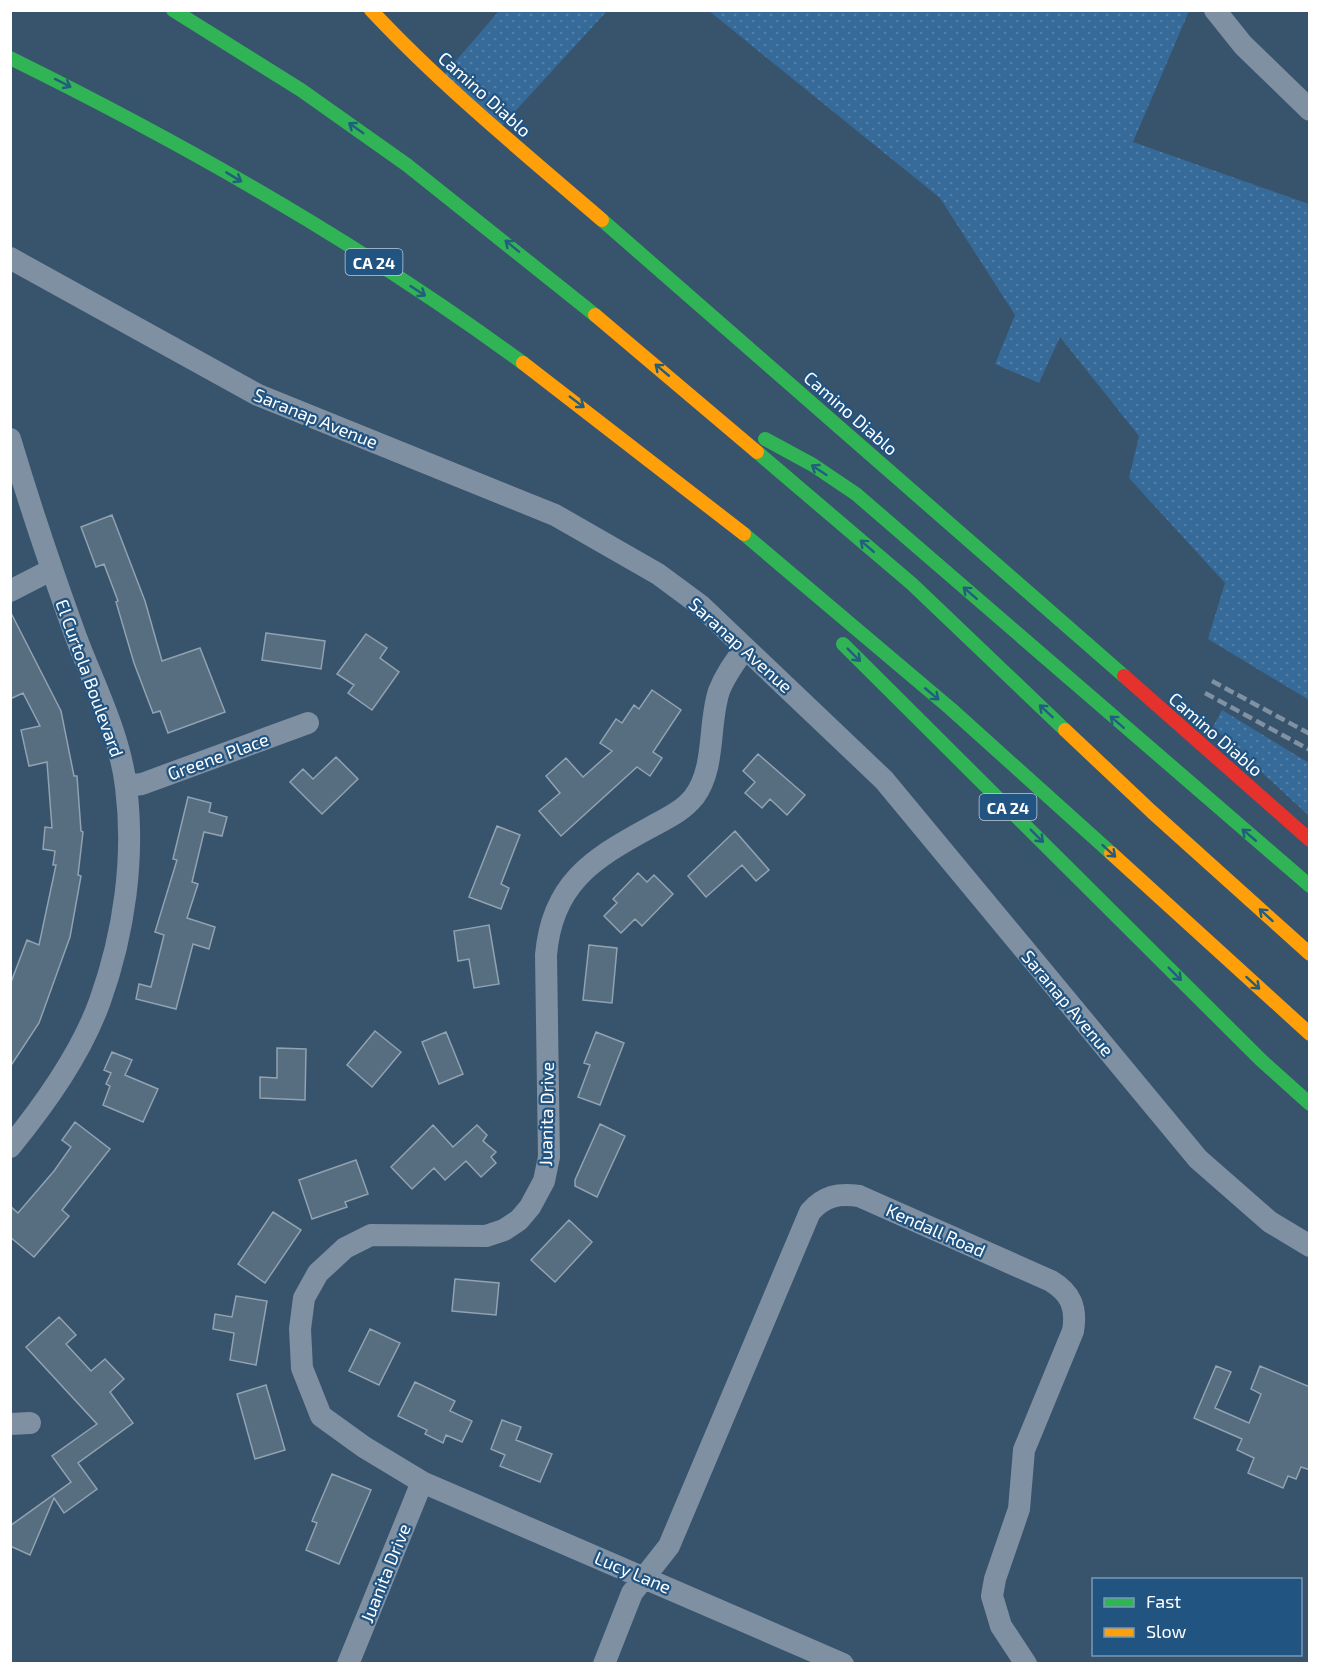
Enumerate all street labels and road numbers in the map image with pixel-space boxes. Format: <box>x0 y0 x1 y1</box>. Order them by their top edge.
street label: Camino Diablo <box>434 47 536 141</box>
road number: CA 24 <box>346 249 403 275</box>
street label: Camino Diablo <box>800 366 902 460</box>
street label: Saranap Avenue <box>251 383 381 453</box>
street label: Saranap Avenue <box>685 593 797 697</box>
street label: El Curtola Boulevard <box>51 596 129 760</box>
street label: Camino Diablo <box>1165 687 1267 781</box>
street label: Greene Place <box>164 728 272 784</box>
road number: CA 24 <box>980 794 1036 820</box>
street label: Saranap Avenue <box>1017 945 1119 1061</box>
street label: Juanita Drive <box>534 1061 558 1167</box>
street label: Kendall Road <box>883 1198 989 1262</box>
street label: Juanita Drive <box>355 1520 415 1626</box>
street label: Lucy Lane <box>592 1546 674 1598</box>

